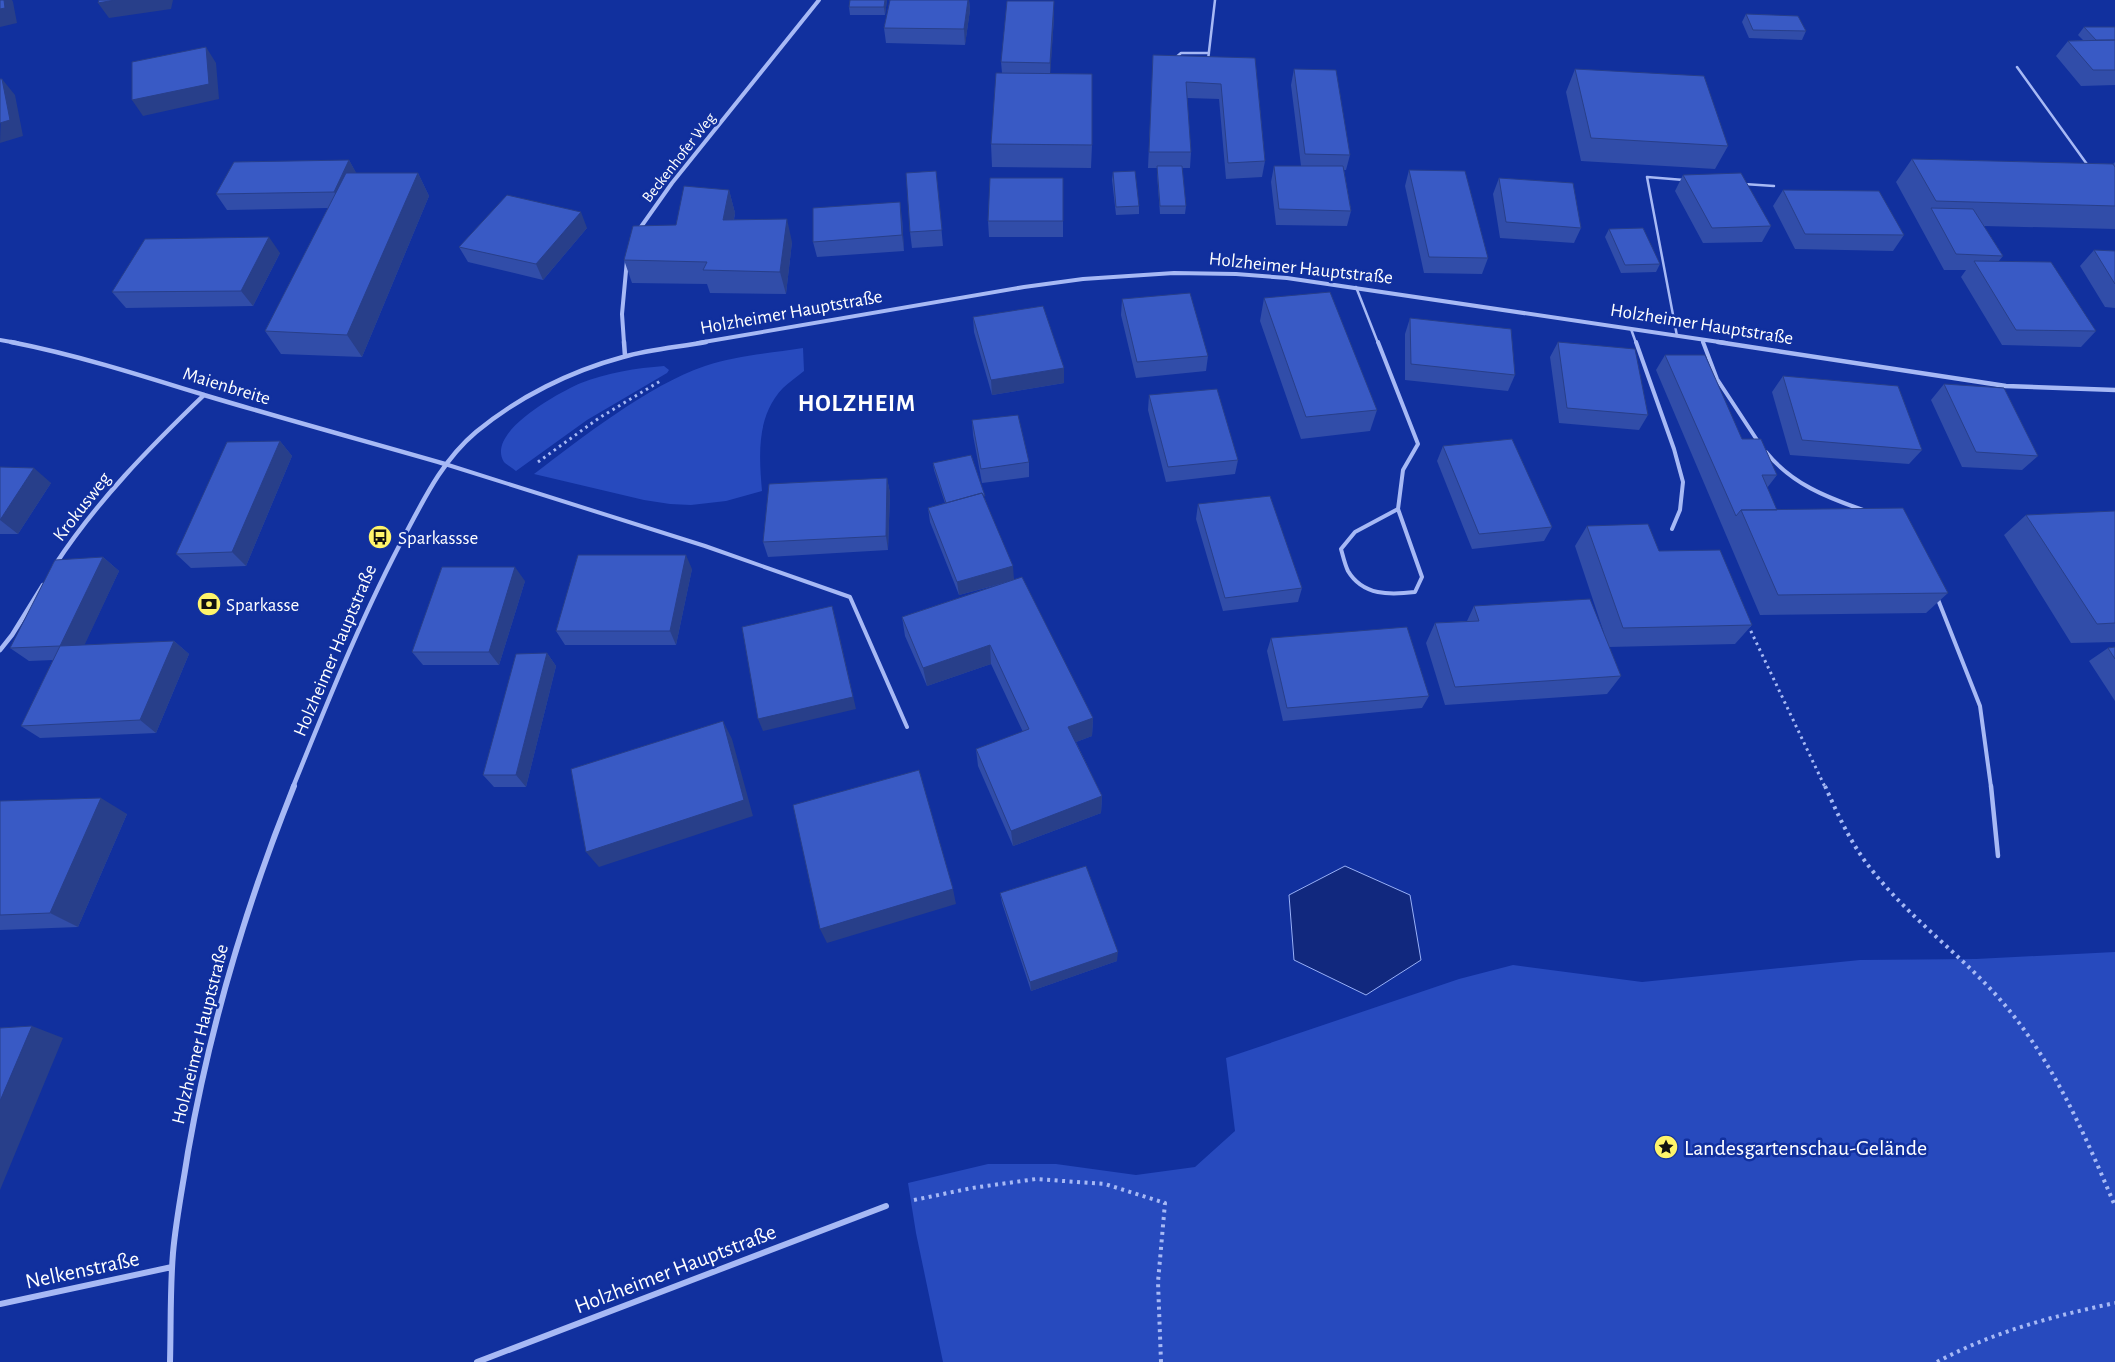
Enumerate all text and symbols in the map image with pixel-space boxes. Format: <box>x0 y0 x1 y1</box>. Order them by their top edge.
street label: Beckenhofer Weg <box>639 110 719 205</box>
street label: Holzheimer Hauptstraße <box>1208 249 1394 288</box>
street label: Holzheimer Hauptstraße <box>699 287 884 338</box>
street label: Holzheimer Hauptstraße <box>1609 301 1795 348</box>
street label: Maienbreite <box>181 364 273 409</box>
district label: HOLZHEIM <box>798 392 916 416</box>
street label: Krokusweg <box>50 468 115 545</box>
bus stop icon: Sparkassse <box>367 524 393 550</box>
place label: Sparkassse <box>398 529 478 548</box>
street label: Holzheimer Hauptstraße <box>291 562 380 739</box>
bank icon: Sparkasse <box>196 591 222 617</box>
place label: Sparkasse <box>226 596 299 615</box>
street label: Holzheimer Hauptstraße <box>169 942 232 1126</box>
place icon: Landesgartenschau-Gelände <box>1653 1134 1679 1160</box>
place label: Landesgartenschau-Gelände <box>1684 1137 1927 1159</box>
street label: Holzheimer Hauptstraße <box>572 1220 779 1318</box>
street label: Nelkenstraße <box>23 1247 141 1293</box>

